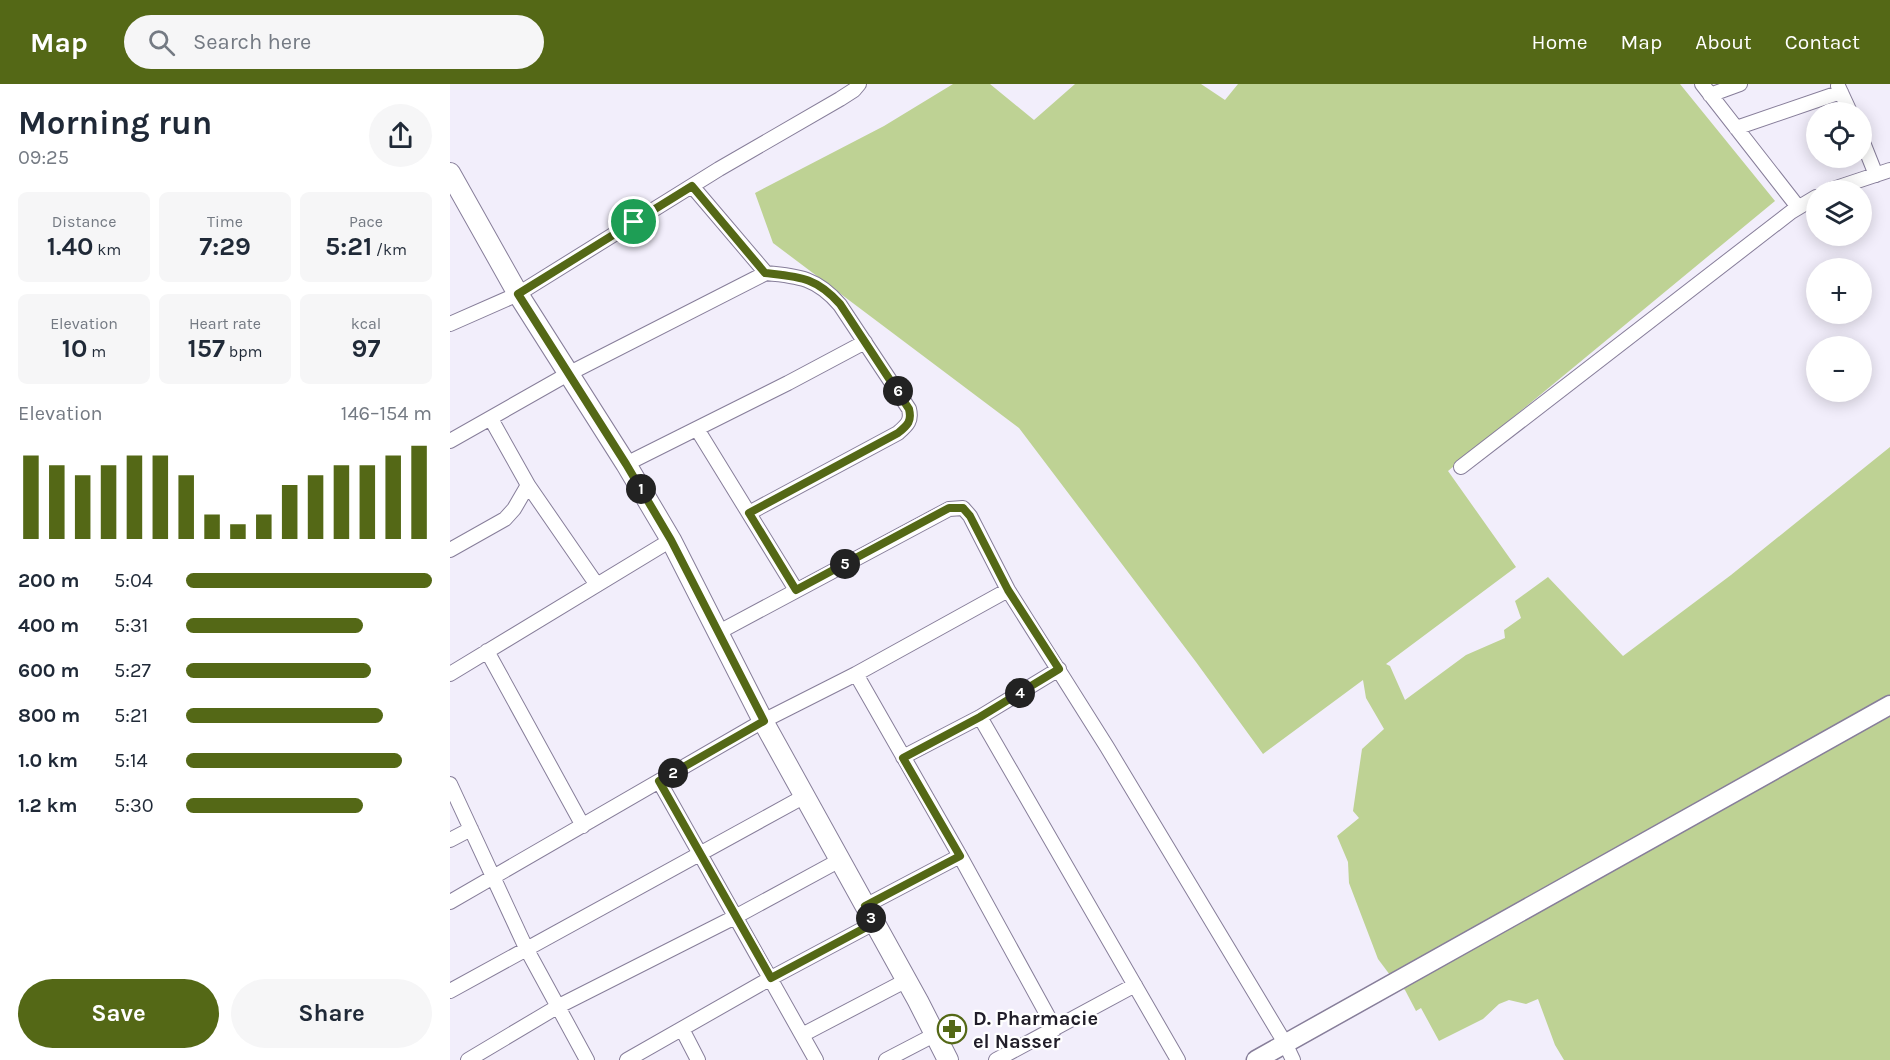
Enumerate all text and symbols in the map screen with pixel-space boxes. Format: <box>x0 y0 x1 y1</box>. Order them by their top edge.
search box <box>124 15 544 69</box>
text: Map <box>30 26 88 59</box>
icon: search <box>145 26 178 59</box>
text: Search here <box>193 29 311 55</box>
text: Home <box>1532 30 1588 54</box>
text: Map <box>1621 30 1662 54</box>
text: About <box>1695 30 1752 54</box>
text: Contact <box>1785 30 1860 54</box>
map controls <box>1806 102 1872 402</box>
button: locate <box>1806 102 1872 168</box>
text: Morning run <box>18 104 212 142</box>
button: share <box>369 104 432 167</box>
text: 09:25 <box>18 146 69 169</box>
button: layers <box>1806 180 1872 246</box>
pin <box>608 196 659 247</box>
icon: arrive <box>617 205 650 238</box>
text: Distance <box>52 212 116 231</box>
text: Time <box>207 212 243 231</box>
text: Pace <box>349 212 383 231</box>
text: 1.40 <box>47 231 93 262</box>
text: 7:29 <box>199 231 251 262</box>
text: 5:21 <box>325 231 372 262</box>
text: km <box>93 240 121 259</box>
text: /km <box>372 240 407 259</box>
button: + <box>1806 258 1872 324</box>
text: Elevation <box>50 314 118 333</box>
text: Heart rate <box>189 314 261 333</box>
text: kcal <box>351 314 381 333</box>
text: 10 <box>62 333 87 364</box>
text: 157 <box>188 333 225 364</box>
text: 97 <box>352 333 380 364</box>
button: − <box>1806 336 1872 402</box>
text: m <box>87 342 106 361</box>
text: bpm <box>225 342 262 361</box>
pin: 6 <box>883 376 913 406</box>
text: 6 <box>893 381 903 400</box>
text: Elevation <box>18 402 103 425</box>
text: 146–154 m <box>341 402 432 425</box>
pin: 1 <box>626 474 656 504</box>
text: 1 <box>638 479 644 498</box>
pin: 5 <box>830 549 860 579</box>
text: 5 <box>840 554 850 573</box>
text: 200 m <box>18 569 79 592</box>
text: 5:04 <box>114 569 153 592</box>
text: 400 m <box>18 614 79 637</box>
text: 5:31 <box>114 614 148 637</box>
text: 600 m <box>18 659 79 682</box>
text: 5:27 <box>114 659 151 682</box>
pin: 4 <box>1005 678 1035 708</box>
text: 4 <box>1015 683 1025 702</box>
text: 800 m <box>18 704 80 727</box>
text: 5:21 <box>114 704 148 727</box>
text: 1.0 km <box>18 749 78 772</box>
text: 5:14 <box>114 749 148 772</box>
pin: 2 <box>658 758 688 788</box>
text: 2 <box>668 763 678 782</box>
text: 1.2 km <box>18 794 77 817</box>
text: 5:30 <box>114 794 154 817</box>
pin: 3 <box>856 903 886 933</box>
text: 3 <box>866 908 876 927</box>
button: Save <box>18 979 219 1048</box>
button: Share <box>231 979 432 1048</box>
place label: D. Pharmacie el Nasser <box>973 1007 1098 1053</box>
pharmacy icon: D. Pharmacie el Nasser <box>936 1013 968 1045</box>

